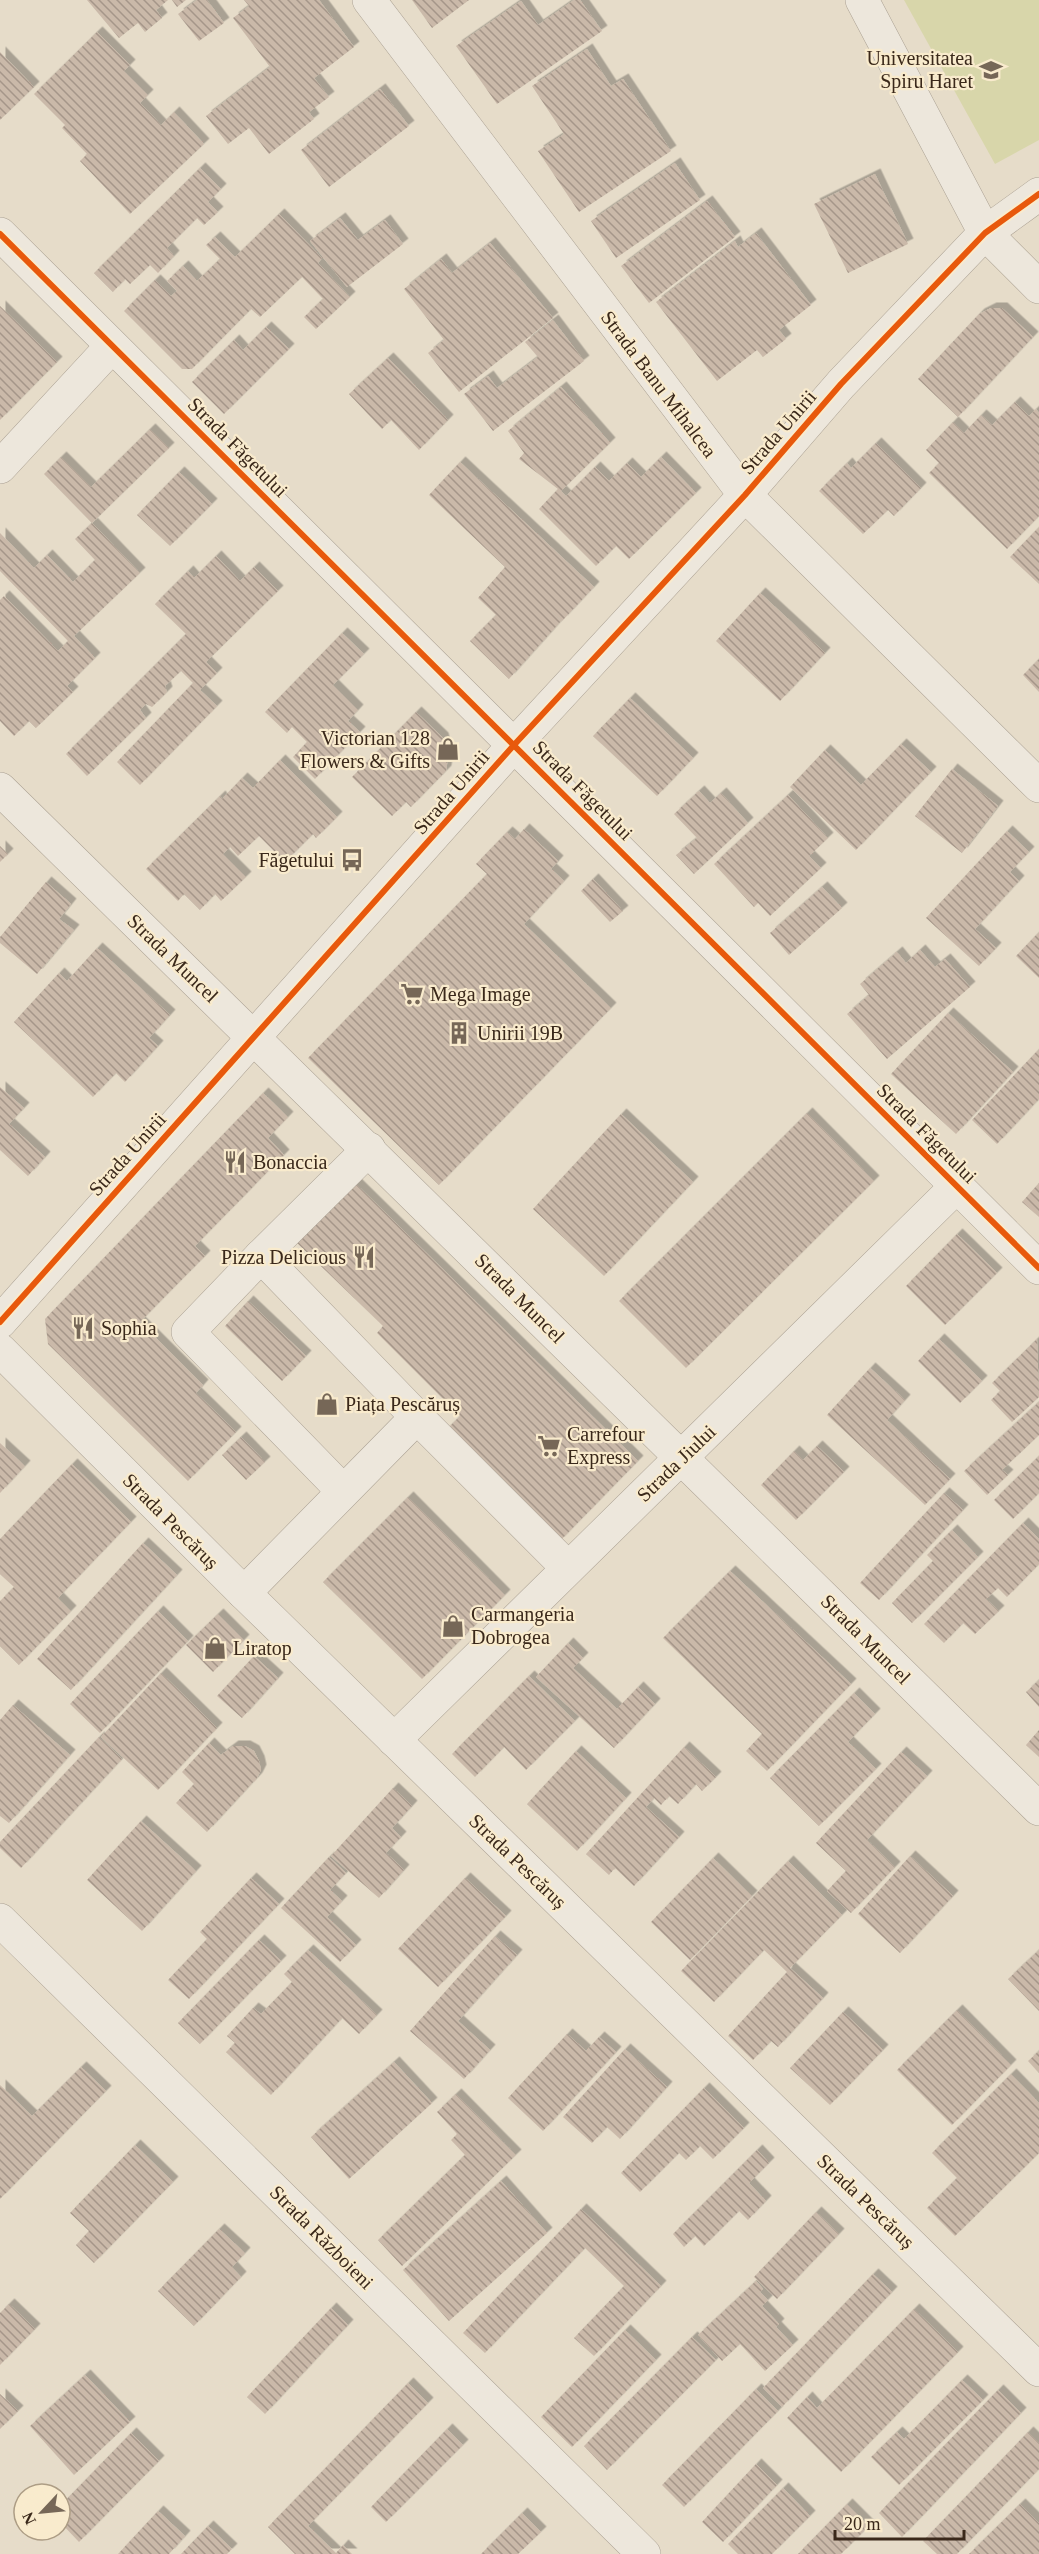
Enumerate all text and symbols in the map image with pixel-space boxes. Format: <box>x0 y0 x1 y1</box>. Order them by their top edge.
place label: Universitatea Spiru Haret <box>866 47 973 93</box>
school or university icon: Universitatea Spiru Haret <box>978 57 1004 83</box>
street label: Strada Banu Mihalcea <box>597 306 721 462</box>
street label: Strada Unirii <box>736 385 821 478</box>
street label: Strada Făgetului <box>183 393 293 502</box>
place label: Victorian 128 Flowers & Gifts <box>300 727 430 772</box>
shop icon: Victorian 128 Flowers & Gifts <box>435 736 461 762</box>
street label: Strada Făgetului <box>528 736 638 845</box>
street label: Strada Unirii <box>409 745 494 838</box>
bus stop icon: Făgetului <box>339 847 365 873</box>
place label: Făgetului <box>258 849 334 872</box>
street label: Strada Muncel <box>123 909 223 1007</box>
supermarket icon: Mega Image <box>399 981 425 1007</box>
place label: Mega Image <box>430 983 531 1006</box>
building icon: Unirii 19B <box>446 1020 472 1046</box>
place label: Unirii 19B <box>477 1022 563 1044</box>
street label: Strada Făgetului <box>872 1079 982 1188</box>
street label: Strada Unirii <box>84 1108 170 1200</box>
restaurant icon: Bonaccia <box>222 1149 248 1175</box>
place label: Bonaccia <box>253 1151 328 1173</box>
restaurant icon: Pizza Delicious <box>351 1244 377 1270</box>
place label: Pizza Delicious <box>221 1246 346 1268</box>
street label: Strada Muncel <box>471 1249 570 1348</box>
restaurant icon: Sophia <box>70 1315 96 1341</box>
place label: Sophia <box>101 1317 157 1340</box>
shop icon: Piața Pescăruș <box>314 1391 340 1417</box>
place label: Piața Pescăruș <box>345 1393 460 1416</box>
street label: Strada Jiului <box>632 1420 720 1506</box>
place label: Carrefour Express <box>567 1423 645 1469</box>
supermarket icon: Carrefour Express <box>536 1433 562 1459</box>
street label: Strada Pescăruș <box>118 1469 224 1574</box>
street label: Strada Muncel <box>817 1590 916 1689</box>
place label: Carmangeria Dobrogea <box>471 1603 574 1649</box>
shop icon: Carmangeria Dobrogea <box>440 1613 466 1639</box>
shop icon: Liratop <box>202 1635 228 1661</box>
place label: Liratop <box>233 1637 292 1660</box>
street label: Strada Pescăruș <box>464 1809 571 1914</box>
street label: Strada Pescăruș <box>812 2149 919 2254</box>
street label: Strada Războieni <box>266 2181 379 2294</box>
north arrow <box>12 2482 72 2542</box>
scale bar <box>835 2503 964 2541</box>
text: N <box>19 2509 39 2527</box>
text: 20 m <box>844 2514 881 2534</box>

